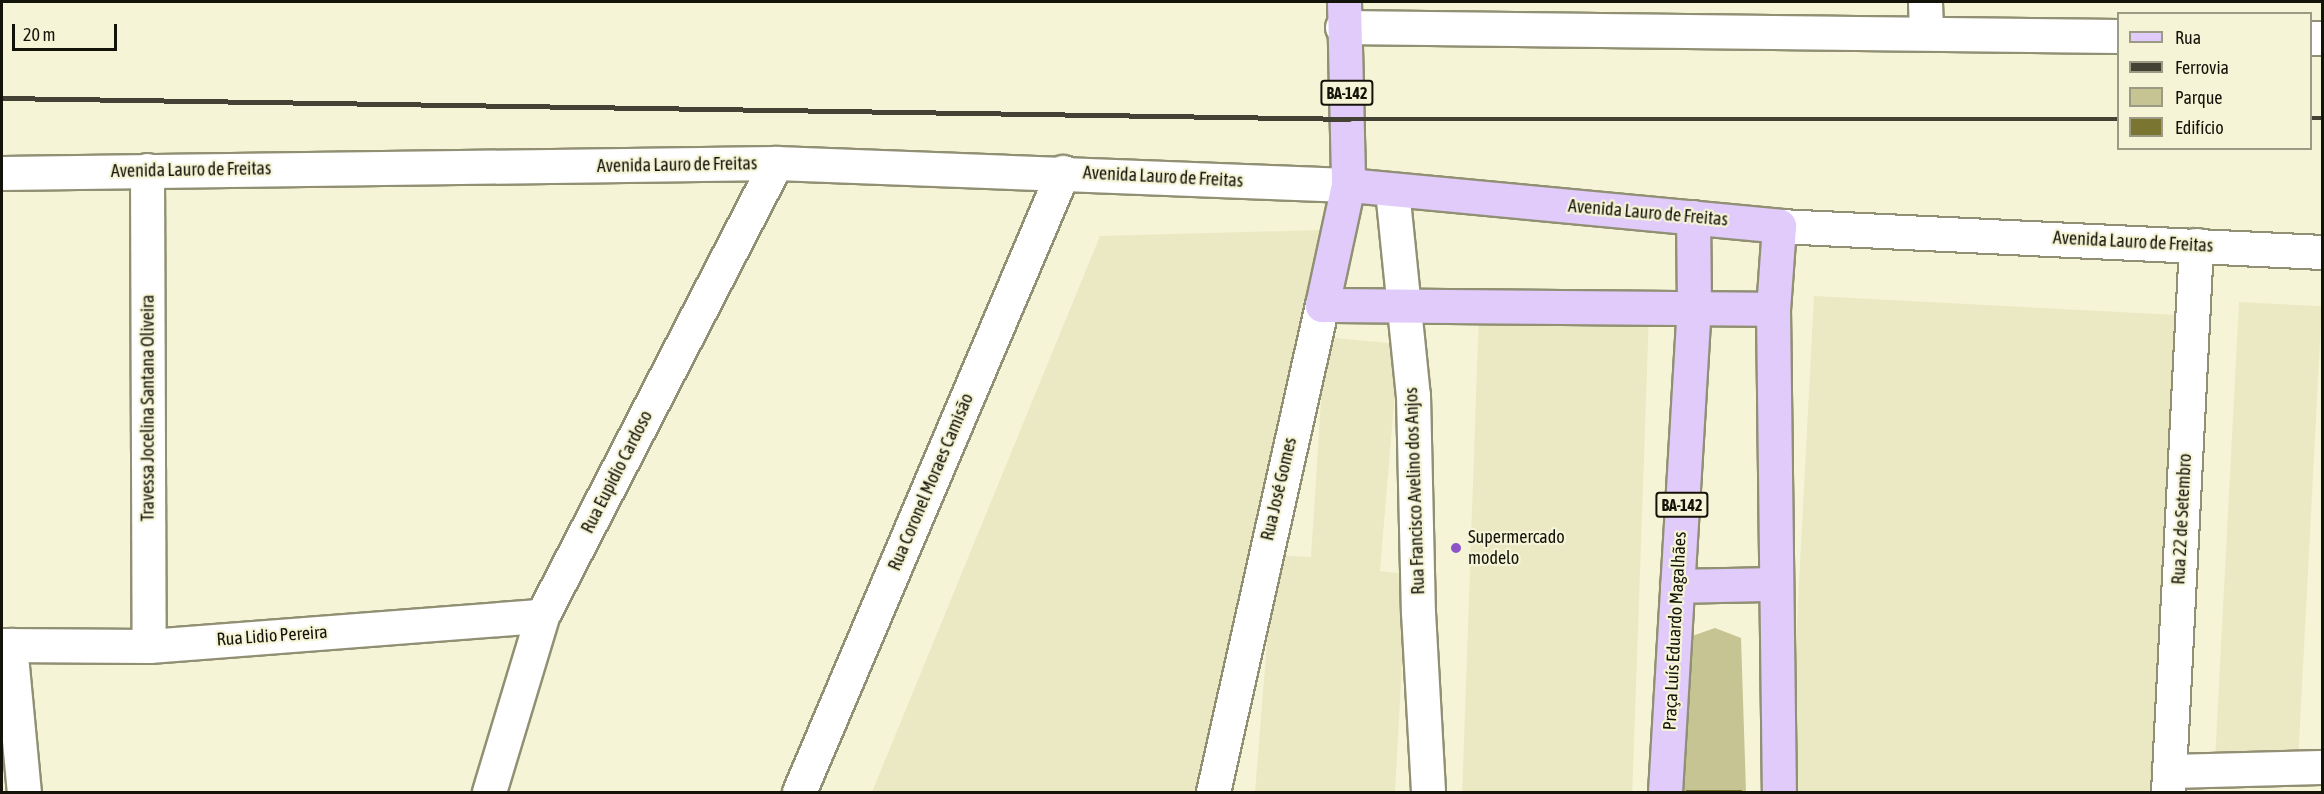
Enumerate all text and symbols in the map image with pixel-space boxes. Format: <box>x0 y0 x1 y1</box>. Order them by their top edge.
scale bar <box>15 12 120 50</box>
legend <box>2117 12 2312 150</box>
text: 20 m <box>23 24 55 45</box>
text: Rua <box>2175 27 2201 48</box>
text: Ferrovia <box>2175 57 2229 78</box>
road number: BA-142 <box>1320 80 1374 106</box>
text: Parque <box>2175 87 2223 108</box>
text: Edifício <box>2175 117 2224 138</box>
street label: Avenida Lauro de Freitas <box>597 153 757 177</box>
street label: Avenida Lauro de Freitas <box>111 158 271 182</box>
street label: Avenida Lauro de Freitas <box>1082 162 1244 192</box>
street label: Avenida Lauro de Freitas <box>1567 195 1729 231</box>
street label: Avenida Lauro de Freitas <box>2052 227 2214 257</box>
street label: Travessa Jocelina Santana Oliveira <box>137 295 159 521</box>
street label: Rua Francisco Avelino dos Anjos <box>1401 387 1429 595</box>
street label: Rua Coronel Moraes Camisão <box>884 390 978 574</box>
street label: Rua Eupidio Cardoso <box>577 407 657 537</box>
street label: Rua José Gomes <box>1257 435 1301 543</box>
street label: Rua 22 de Setembro <box>2168 453 2196 585</box>
road number: BA-142 <box>1655 492 1709 518</box>
place label: Supermercado modelo <box>1468 527 1565 570</box>
street label: Praça Luís Eduardo Magalhães <box>1659 531 1691 731</box>
marker: Supermercado modelo <box>1449 541 1463 555</box>
street label: Rua Lidio Pereira <box>216 621 328 651</box>

